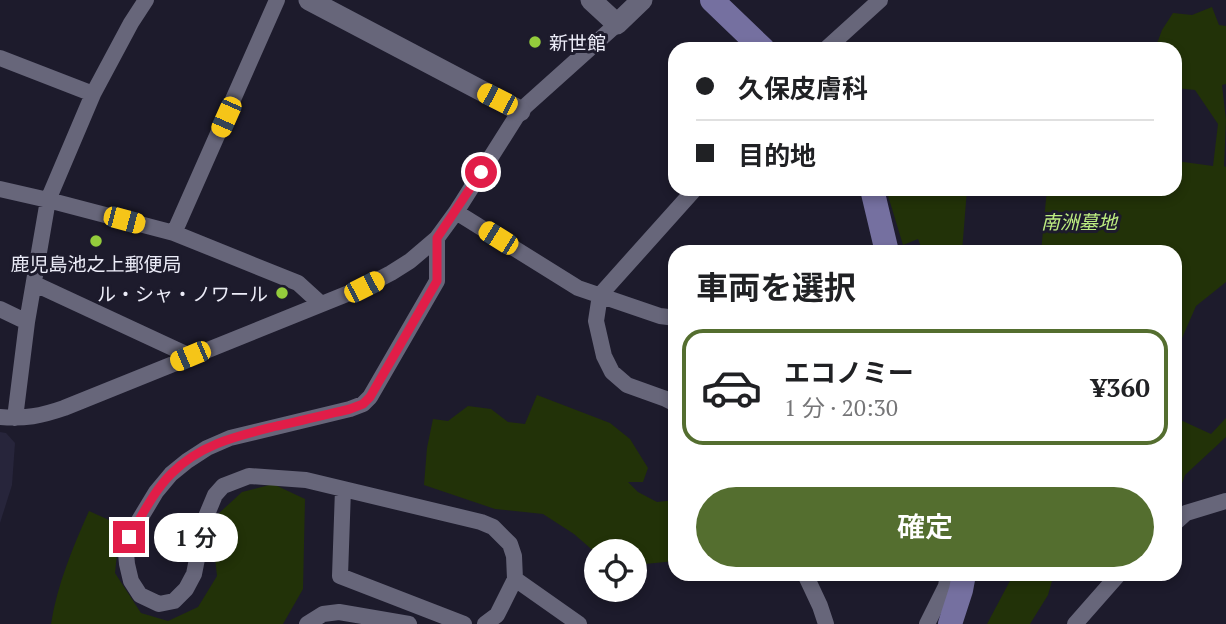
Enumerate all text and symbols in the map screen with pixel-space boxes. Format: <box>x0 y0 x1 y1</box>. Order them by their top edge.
place label: 新世館 <box>549 30 606 55</box>
marker: 新世館 <box>527 34 543 50</box>
text: 久保皮膚科 <box>738 71 868 105</box>
car <box>474 80 521 118</box>
car <box>208 94 245 140</box>
text: 目的地 <box>738 138 816 172</box>
route start <box>465 156 497 188</box>
car <box>101 204 148 236</box>
park label: 南洲墓地 <box>1041 209 1119 234</box>
car <box>475 218 522 258</box>
marker: 鹿児島池之上郵便局 <box>88 233 104 249</box>
place label: 鹿児島池之上郵便局 <box>10 251 182 276</box>
text: 車両を選択 <box>696 266 856 308</box>
car <box>341 268 388 306</box>
place label: ル・シャ・ノワール <box>97 281 268 306</box>
marker: ル・シャ・ノワール <box>274 285 290 301</box>
car <box>167 338 214 374</box>
text: エコノミー <box>784 355 914 389</box>
icon: car <box>700 356 763 419</box>
text: ¥360 <box>1091 370 1150 404</box>
text: 1 分 · 20:30 <box>784 392 898 423</box>
button: 確定 <box>696 487 1154 567</box>
callout: 1 分 <box>154 512 238 562</box>
route end <box>113 521 145 553</box>
text: 1 分 <box>175 522 217 553</box>
map controls <box>584 539 647 602</box>
button: locate <box>584 539 647 602</box>

